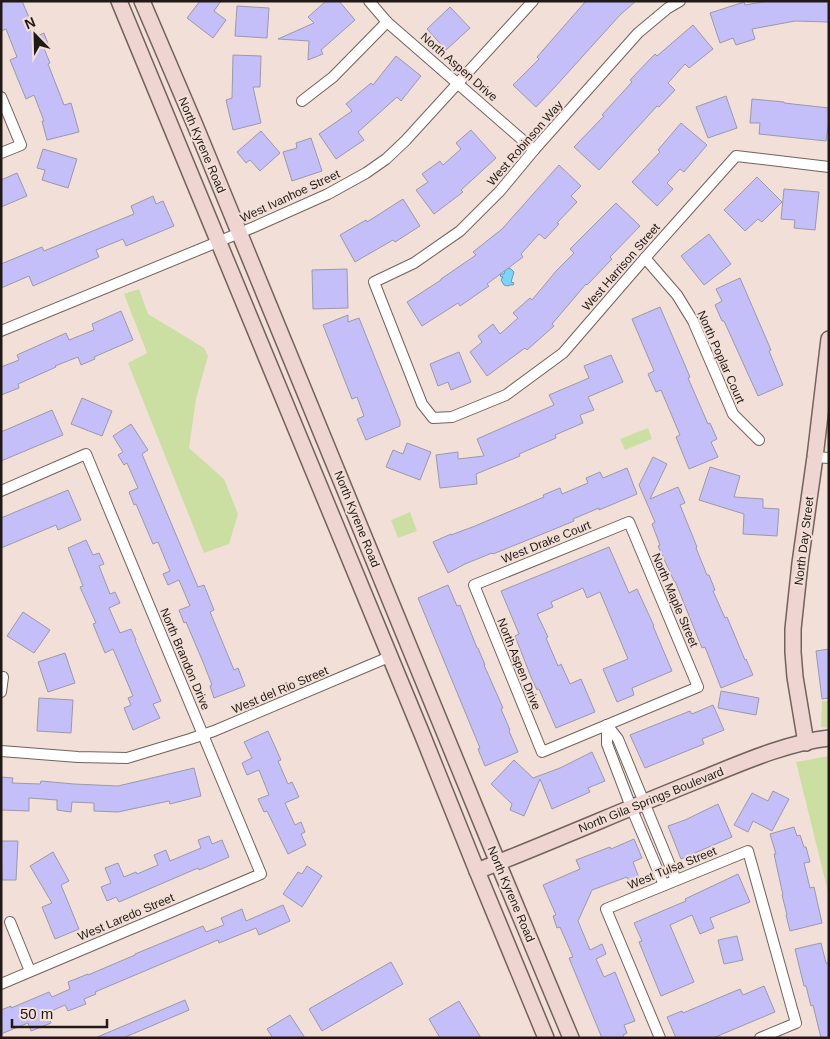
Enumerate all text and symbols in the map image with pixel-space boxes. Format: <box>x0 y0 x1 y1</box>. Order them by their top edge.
north arrow <box>10 10 60 60</box>
text: N <box>22 14 38 32</box>
street label: North Aspen Drive <box>418 30 501 104</box>
street label: North Kyrene Road <box>175 95 229 195</box>
street label: West Robinson Way <box>484 98 566 188</box>
street label: West Ivanhoe Street <box>238 166 343 225</box>
street label: West Harrison Street <box>579 220 663 314</box>
street label: North Poplar Court <box>694 308 748 406</box>
street label: North Kyrene Road <box>331 469 383 569</box>
street label: North Day Street <box>792 495 816 586</box>
street label: West Drake Court <box>499 517 593 566</box>
street label: North Maple Street <box>649 551 701 650</box>
street label: North Brandon Drive <box>157 606 213 712</box>
street label: North Aspen Drive <box>494 616 544 712</box>
street label: West del Rio Street <box>230 663 331 717</box>
street label: North Gila Springs Boulevard <box>576 764 726 836</box>
street label: North Kyrene Road <box>484 844 538 944</box>
street label: West Tulsa Street <box>626 844 719 892</box>
street label: West Laredo Street <box>76 890 177 944</box>
scale bar <box>12 996 108 1028</box>
text: 50 m <box>20 1005 53 1022</box>

